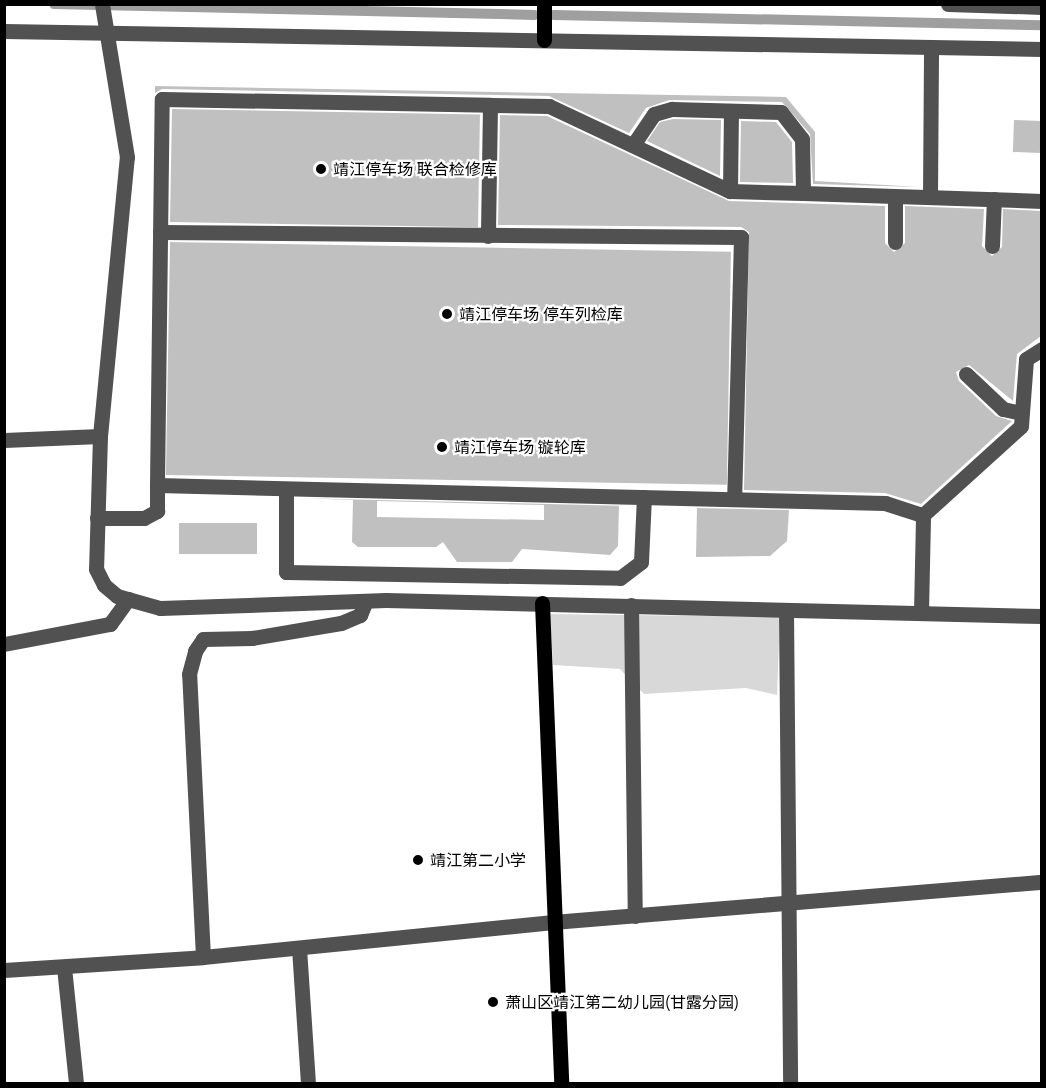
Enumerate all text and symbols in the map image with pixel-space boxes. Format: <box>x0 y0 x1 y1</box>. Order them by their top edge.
place label: 靖江停车场 联合检修库 <box>333 159 497 179</box>
marker: 靖江停车场 联合检修库 <box>314 162 328 176</box>
place label: 靖江停车场 停车列检库 <box>459 304 623 324</box>
marker: 靖江停车场 停车列检库 <box>440 307 454 321</box>
place label: 靖江停车场 镟轮库 <box>454 437 586 457</box>
marker: 靖江停车场 镟轮库 <box>435 440 449 454</box>
place label: 靖江第二小学 <box>430 850 526 870</box>
marker: 靖江第二小学 <box>411 853 425 867</box>
place label: 萧山区靖江第二幼儿园(甘露分园) <box>505 992 739 1012</box>
marker: 萧山区靖江第二幼儿园(甘露分园) <box>486 995 500 1009</box>

